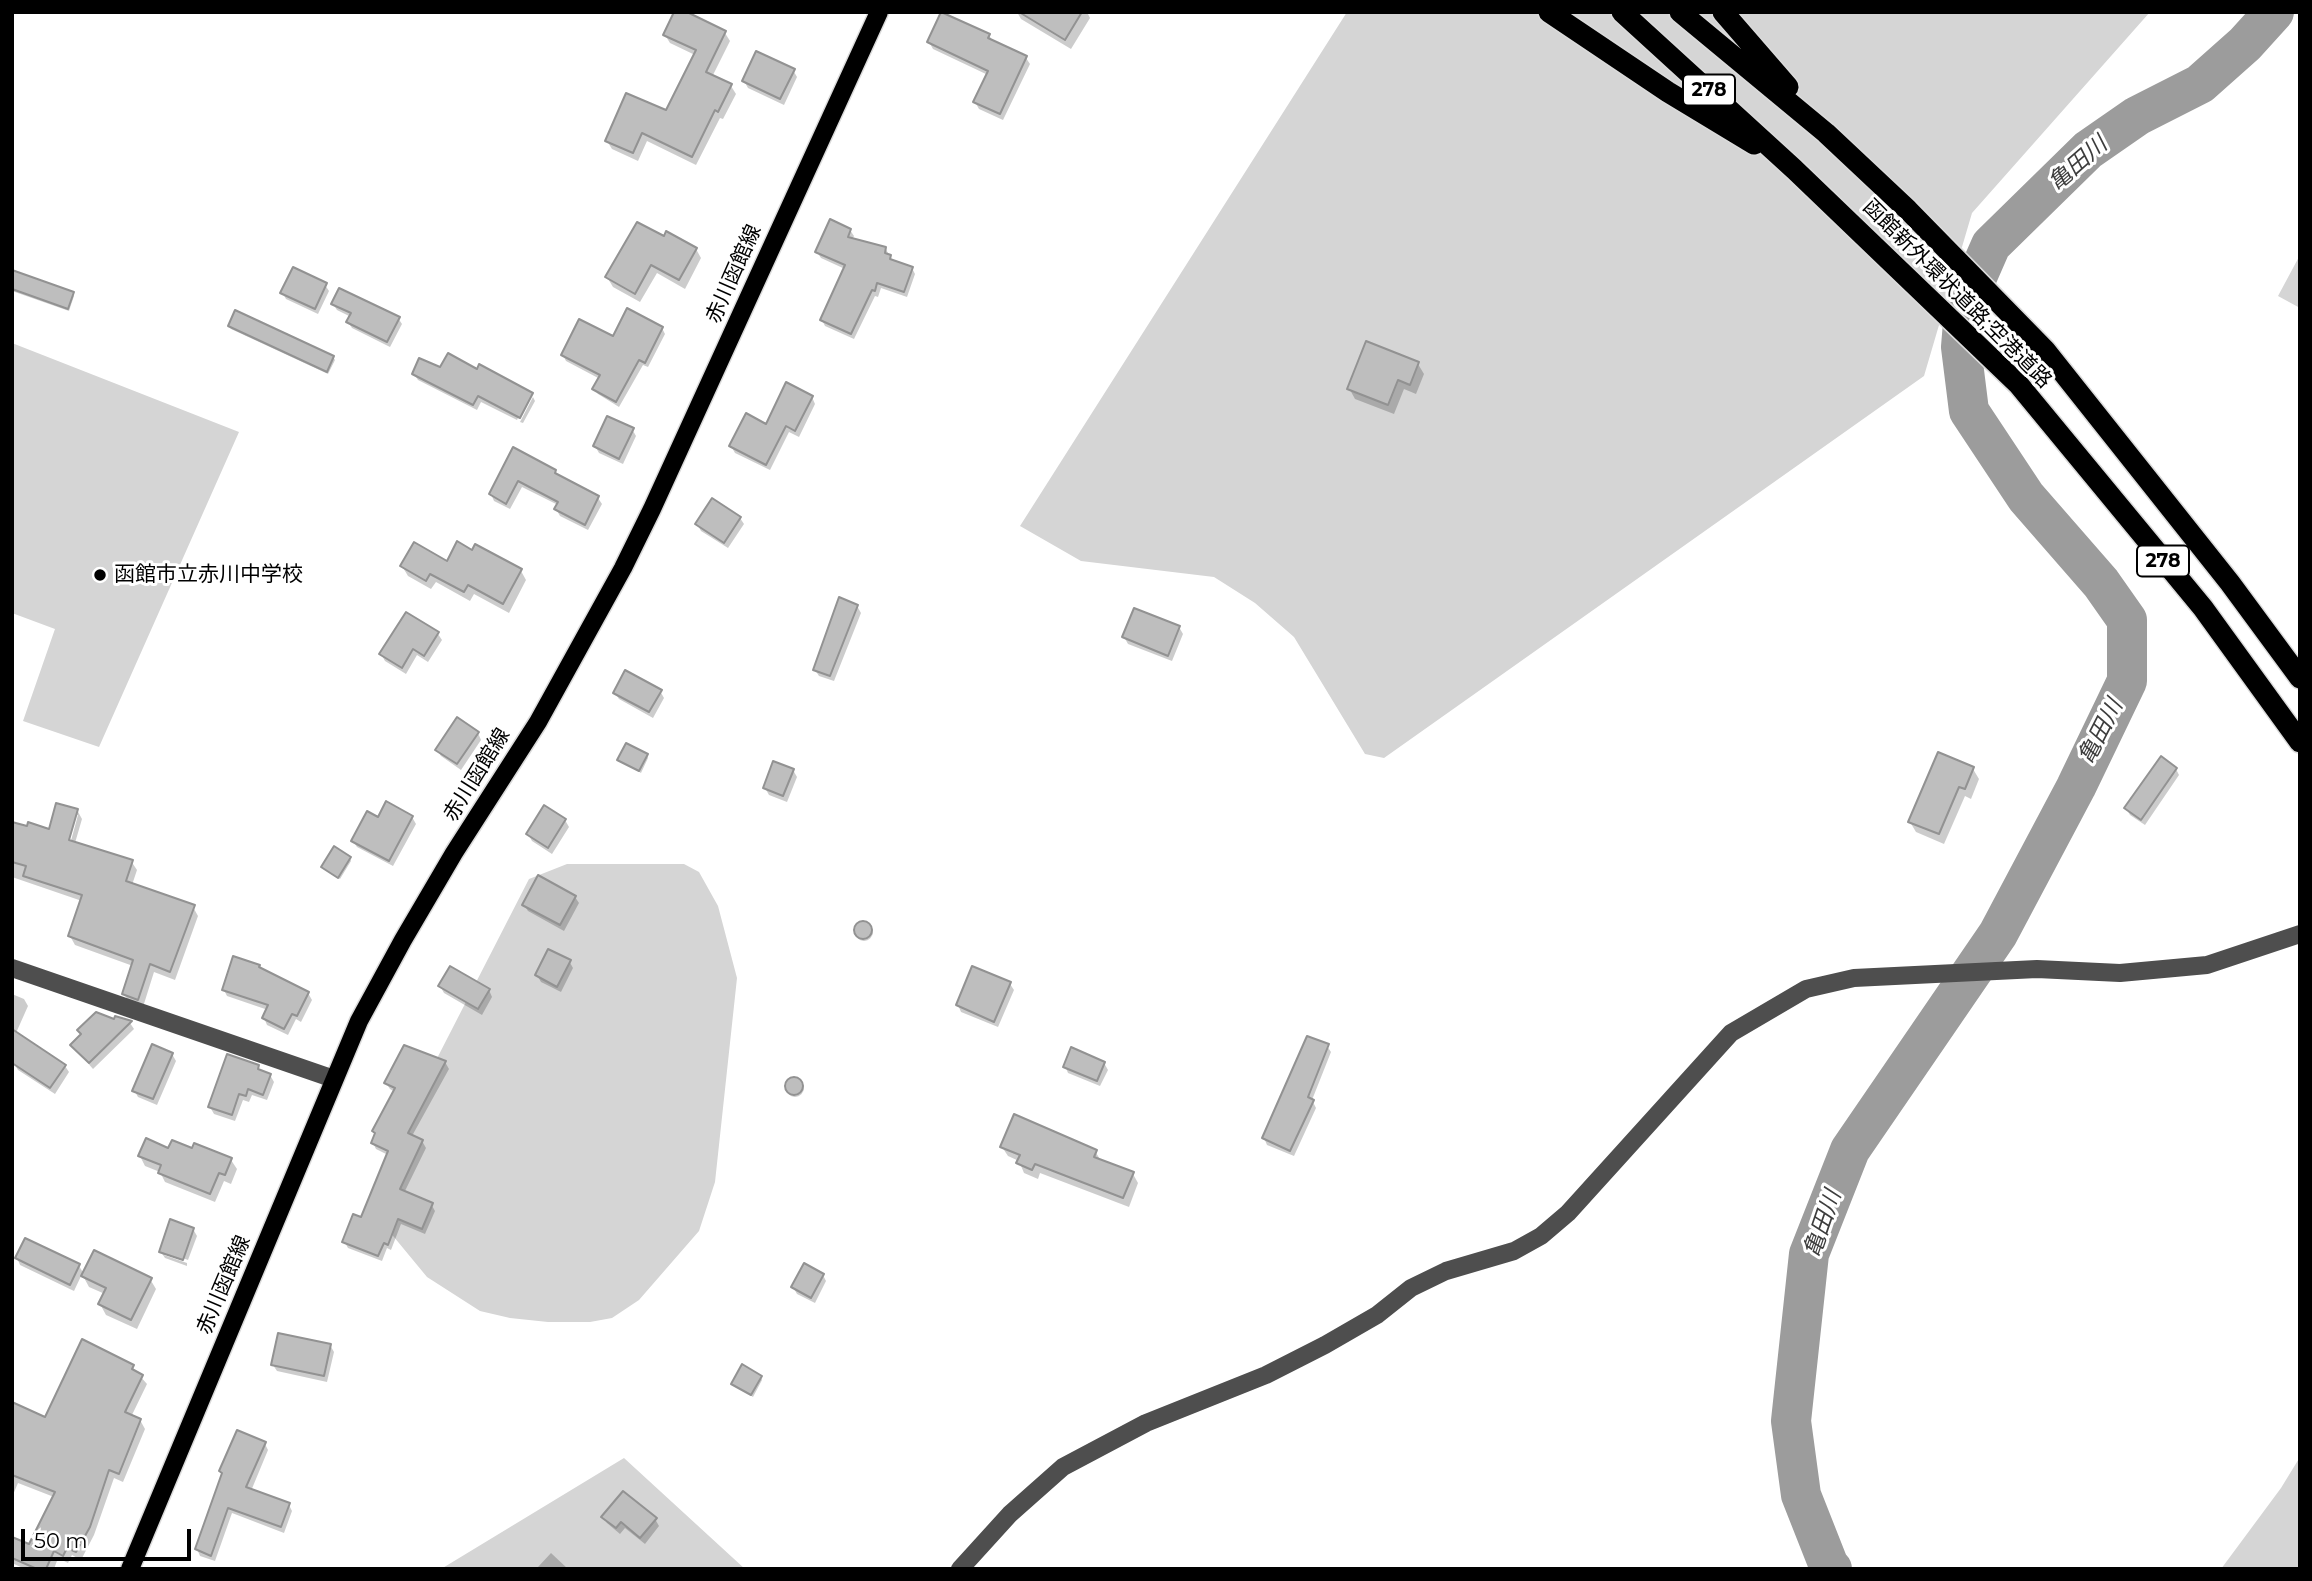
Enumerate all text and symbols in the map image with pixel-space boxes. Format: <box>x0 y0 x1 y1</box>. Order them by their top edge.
road number: 278 <box>1683 74 1735 106</box>
water label: 亀田川 <box>2043 131 2113 197</box>
street label: 函館新外環状道路;空港道路 <box>1857 194 2057 394</box>
street label: 赤川函館線 <box>701 221 767 327</box>
road number: 278 <box>2137 546 2189 576</box>
place label: 函館市立赤川中学校 <box>114 562 303 588</box>
marker: 函館市立赤川中学校 <box>92 567 108 583</box>
water label: 亀田川 <box>2073 695 2129 769</box>
street label: 赤川函館線 <box>438 724 516 826</box>
water label: 亀田川 <box>1799 1187 1847 1261</box>
street label: 赤川函館線 <box>192 1232 256 1338</box>
scale bar <box>24 1514 194 1558</box>
text: 50 m <box>34 1528 88 1553</box>

